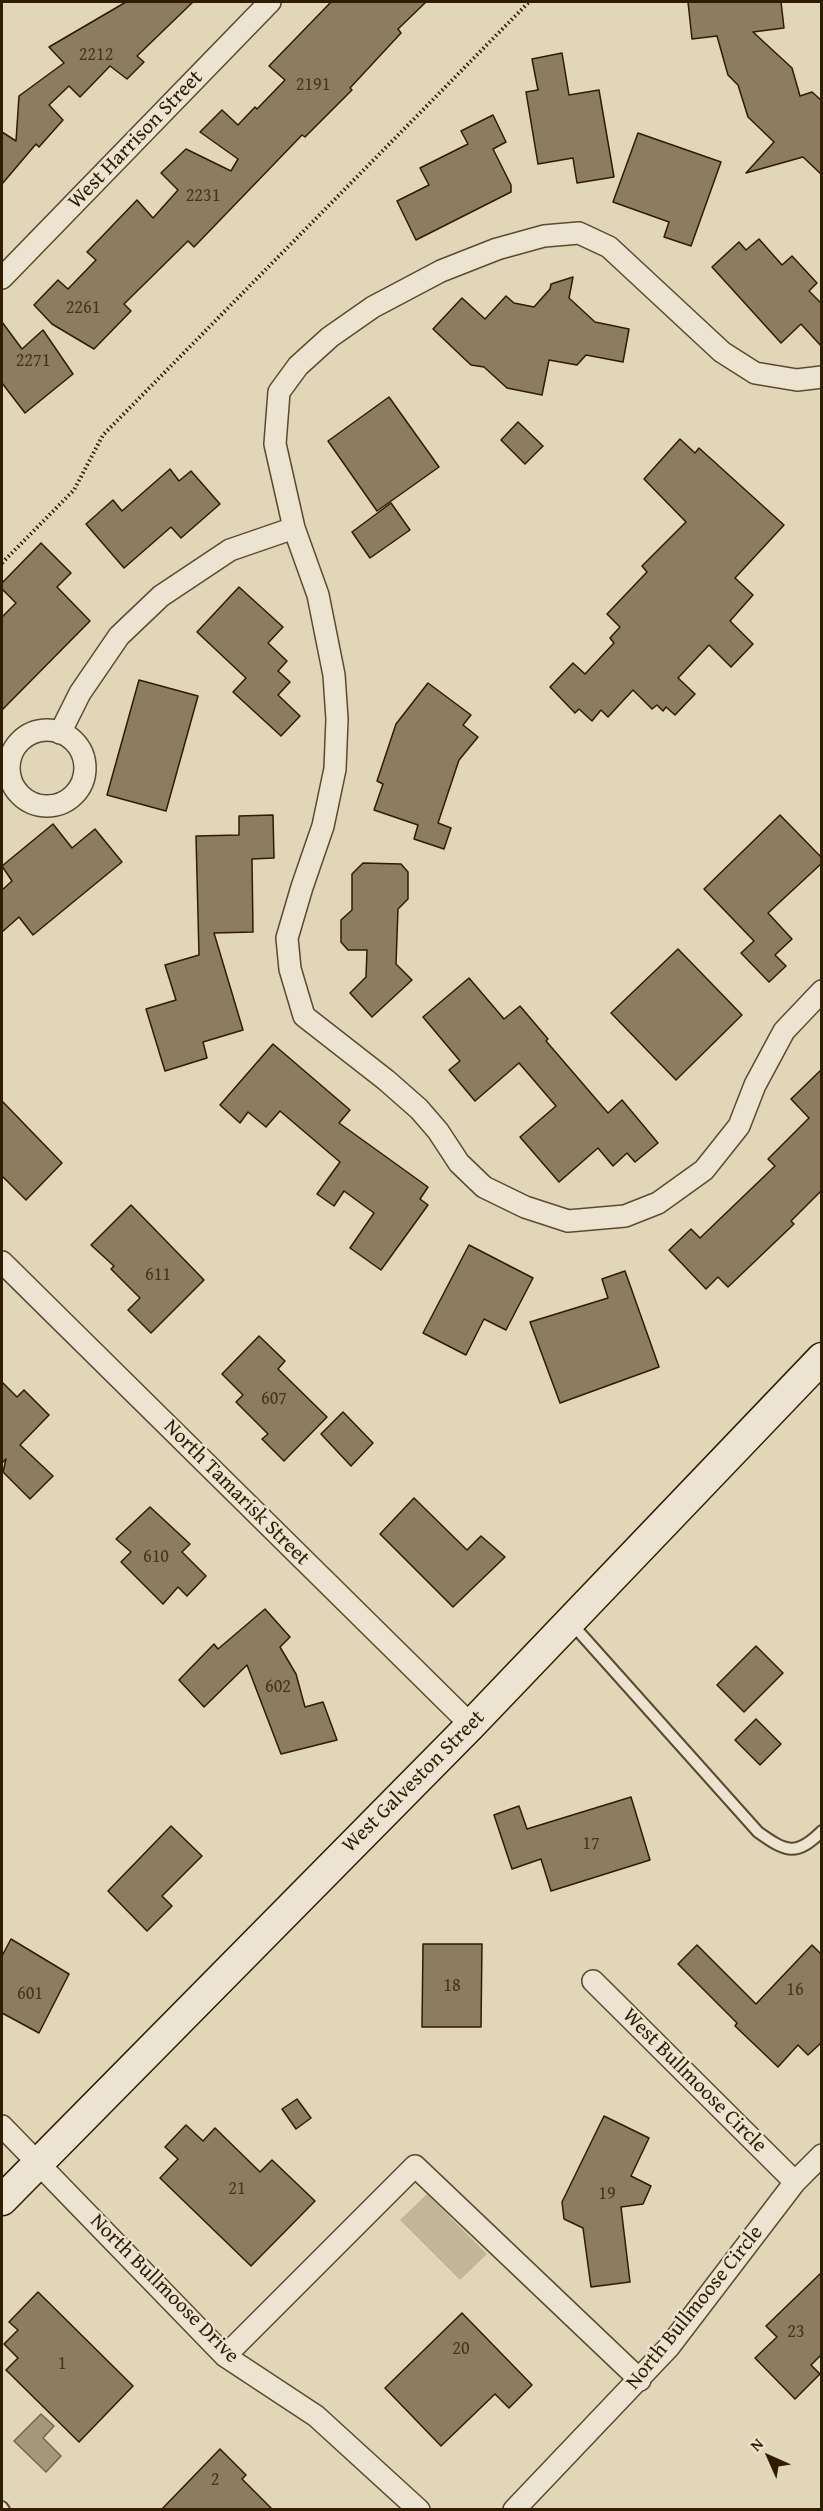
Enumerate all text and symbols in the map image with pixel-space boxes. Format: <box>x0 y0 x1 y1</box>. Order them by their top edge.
house number: 2212 <box>79 44 113 66</box>
street label: West Harrison Street <box>63 65 209 215</box>
house number: 2191 <box>296 74 330 96</box>
house number: 2231 <box>186 185 220 207</box>
house number: 2261 <box>66 297 100 319</box>
house number: 2271 <box>16 350 50 372</box>
house number: 611 <box>145 1264 171 1286</box>
house number: 607 <box>261 1388 287 1410</box>
street label: North Tamarisk Street <box>158 1415 314 1571</box>
house number: 610 <box>143 1546 169 1568</box>
house number: 602 <box>265 1676 291 1698</box>
street label: West Galveston Street <box>337 1705 491 1859</box>
house number: 17 <box>582 1833 600 1855</box>
house number: 18 <box>443 1975 461 1997</box>
house number: 16 <box>786 1979 804 2001</box>
house number: 601 <box>17 1983 43 2005</box>
street label: West Bullmoose Circle <box>616 2003 772 2159</box>
house number: 21 <box>228 2178 246 2200</box>
house number: 19 <box>598 2183 616 2205</box>
street label: North Bullmoose Drive <box>84 2209 244 2369</box>
street label: North Bullmoose Circle <box>621 2221 769 2395</box>
house number: 23 <box>787 2321 805 2343</box>
house number: 20 <box>452 2338 470 2360</box>
house number: 1 <box>58 2353 66 2375</box>
north arrow <box>739 2427 799 2487</box>
text: N <box>744 2432 769 2457</box>
house number: 2 <box>211 2469 219 2491</box>

